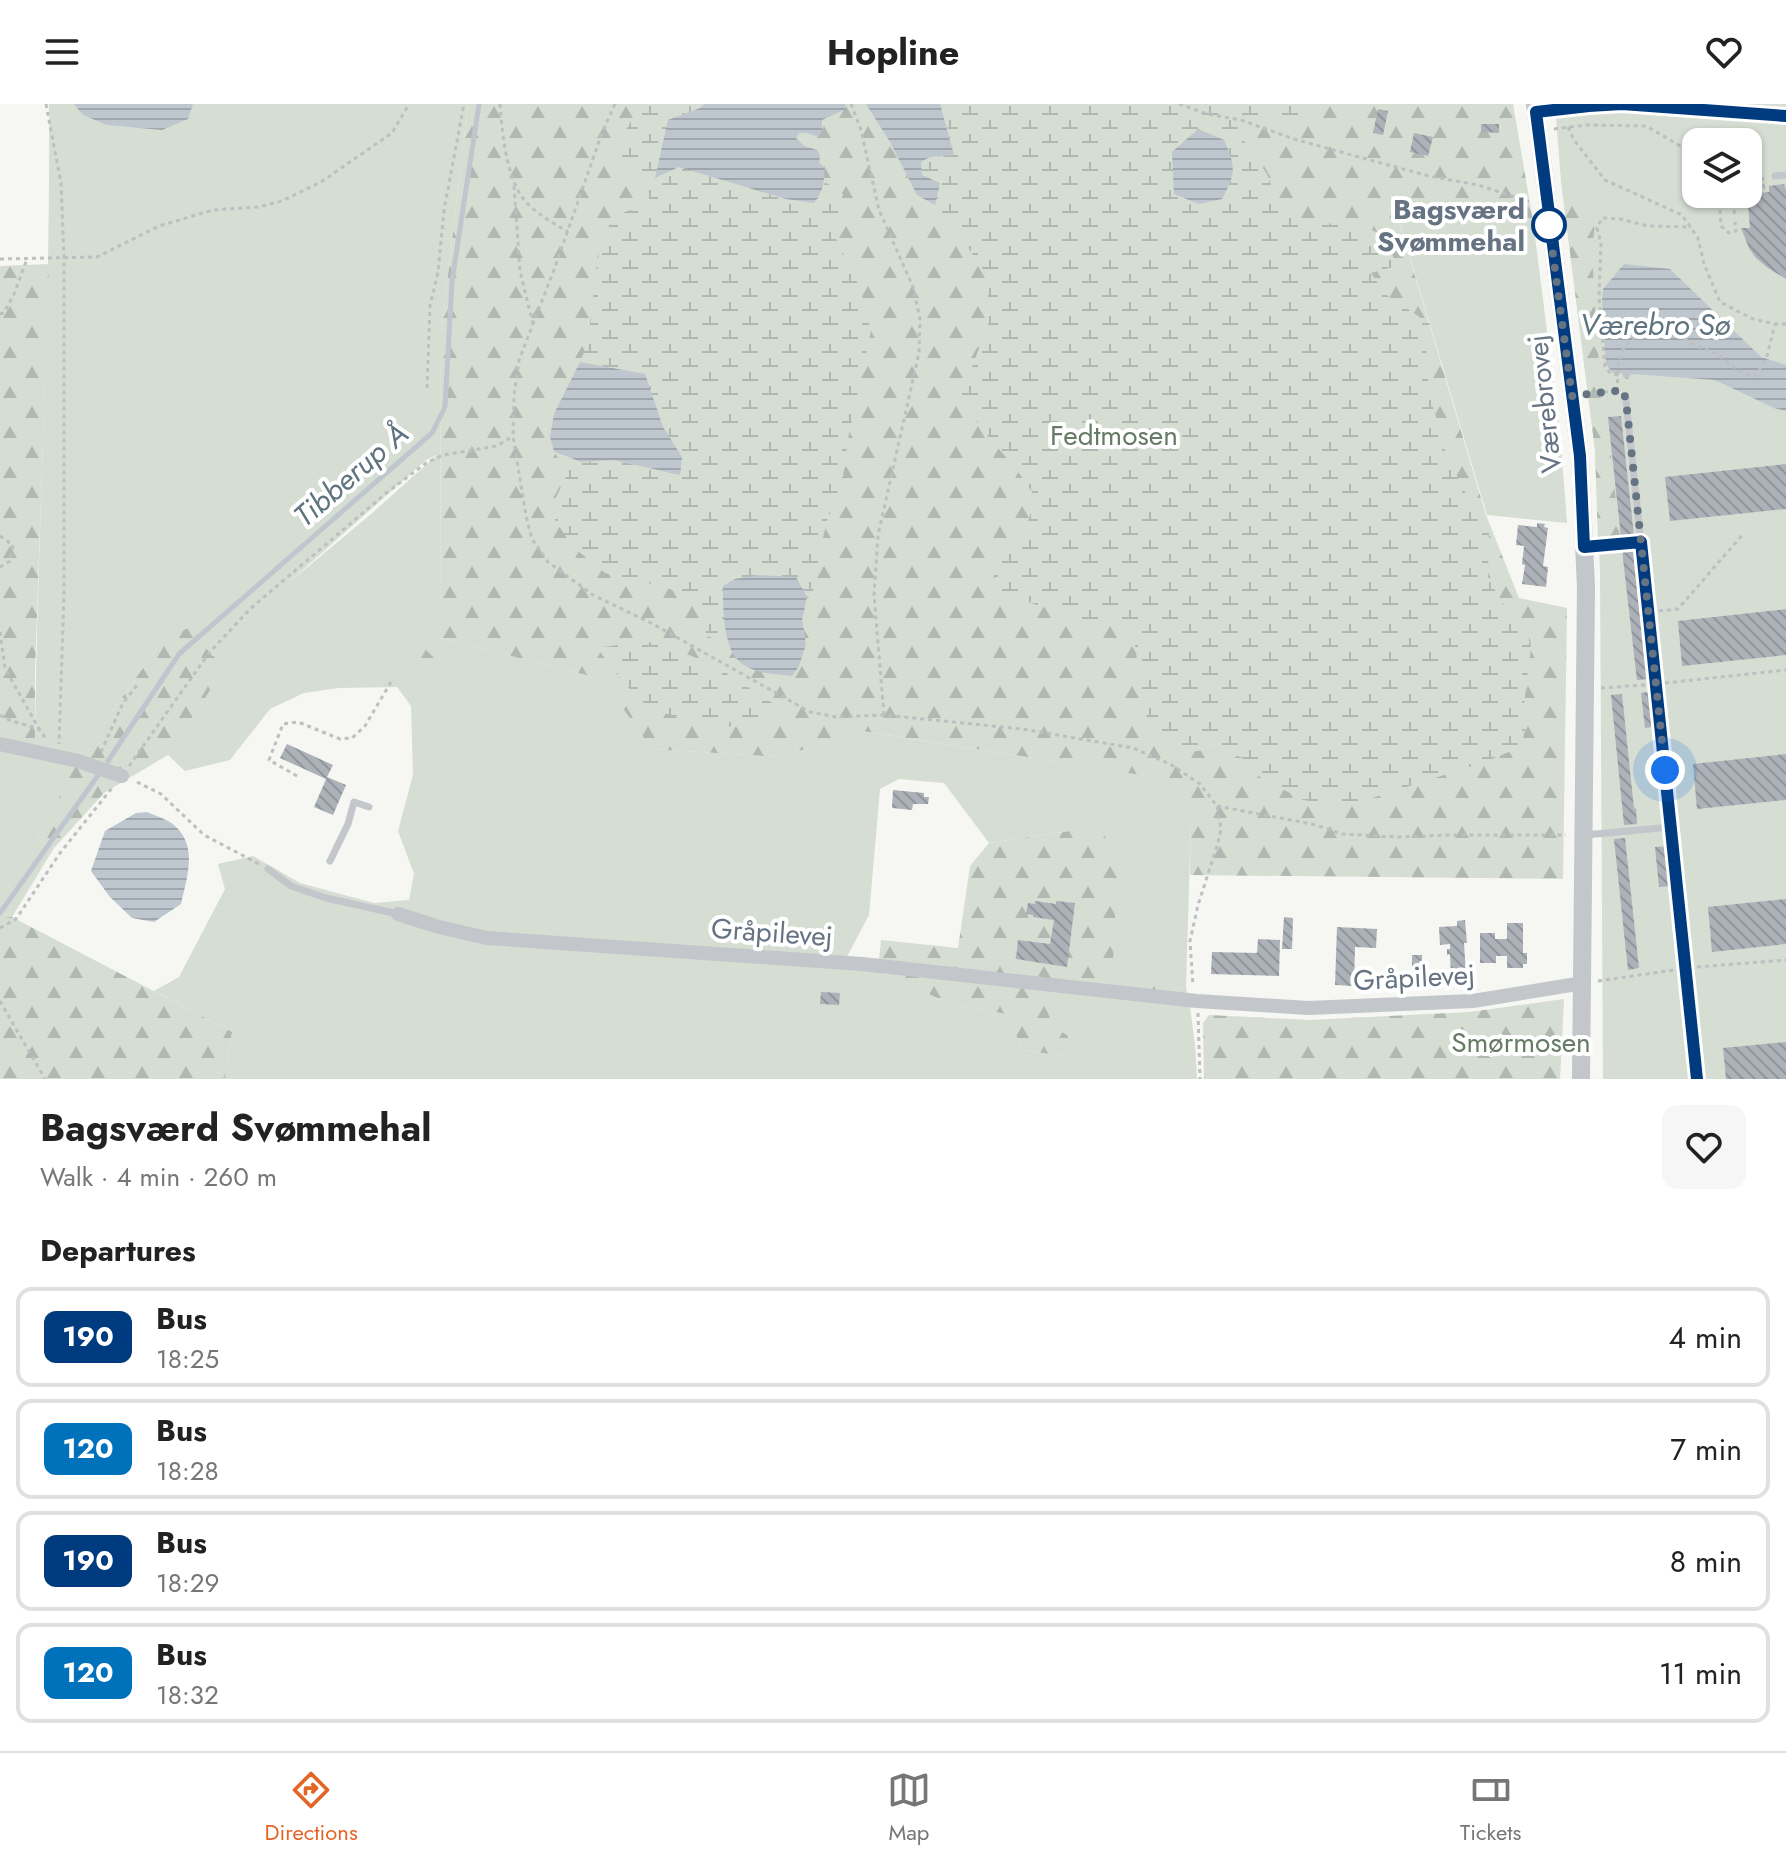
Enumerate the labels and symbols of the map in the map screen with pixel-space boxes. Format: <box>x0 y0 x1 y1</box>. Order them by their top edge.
place label: Bagsværd Svømmehal <box>1377 189 1525 262</box>
marker: Bagsværd Svømmehal <box>1532 208 1566 242</box>
water label: Værebro Sø <box>1580 303 1730 346</box>
street label: Værebrovej <box>1517 333 1572 475</box>
water label: Tibberup Å <box>284 413 417 537</box>
park label: Fedtmosen <box>1050 415 1178 456</box>
your location <box>1645 750 1685 790</box>
street label: Gråpilevej <box>710 908 834 957</box>
street label: Gråpilevej <box>1352 954 1476 1001</box>
park label: Smørmosen <box>1451 1022 1591 1063</box>

